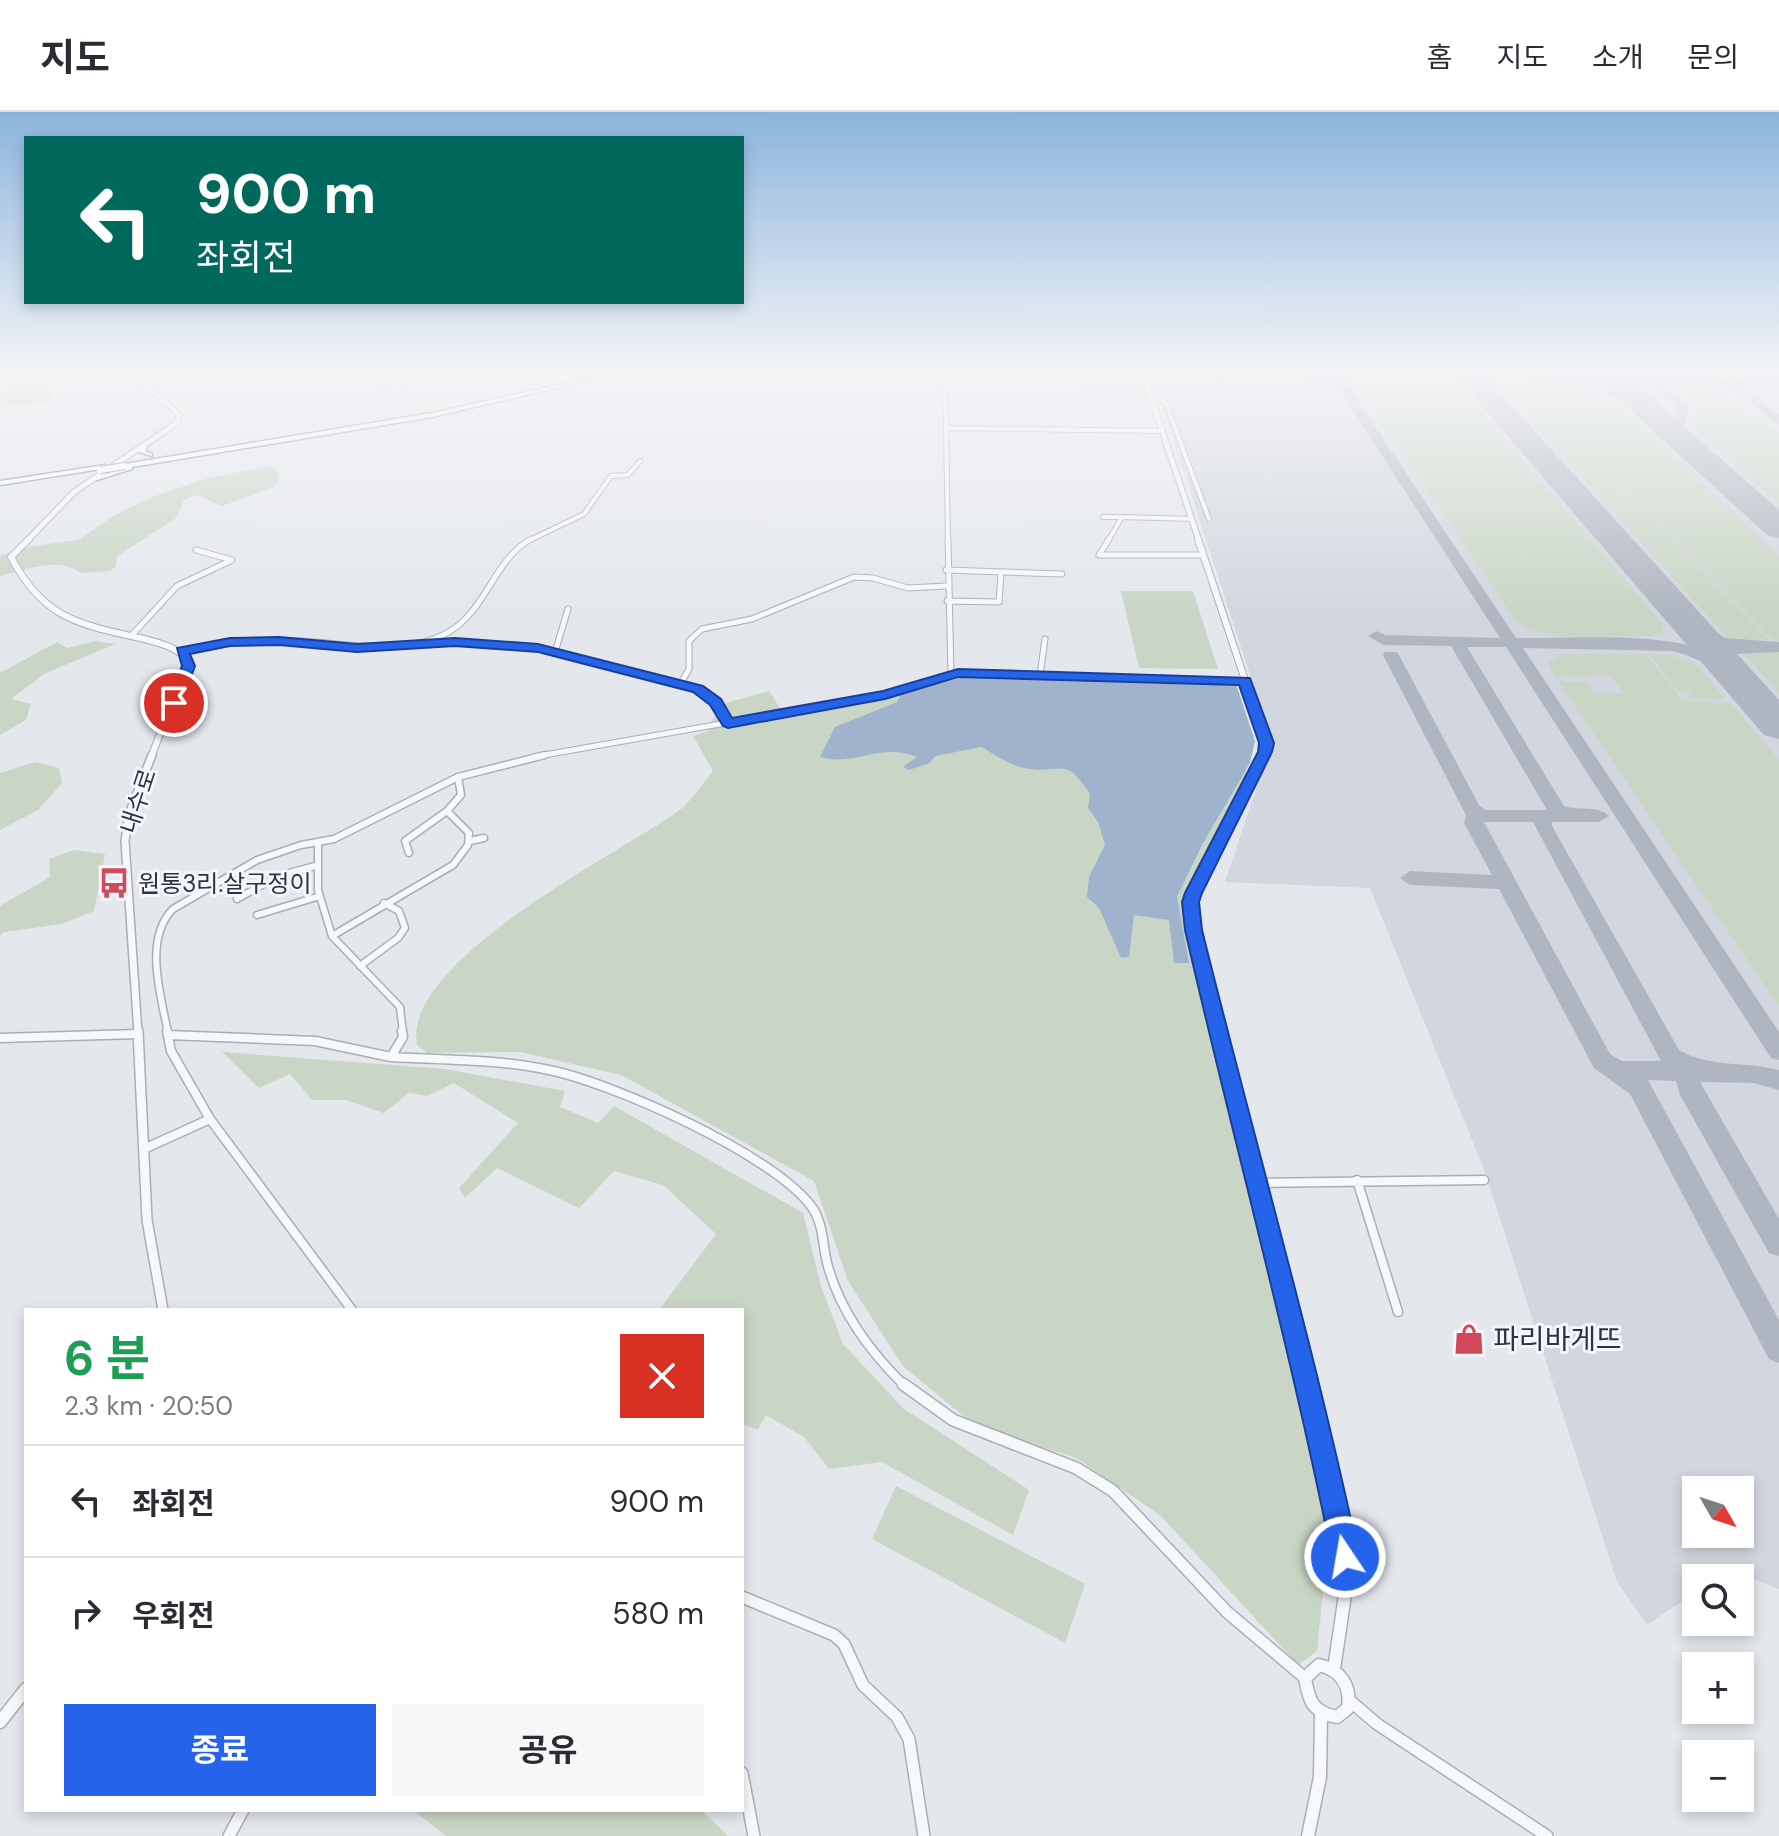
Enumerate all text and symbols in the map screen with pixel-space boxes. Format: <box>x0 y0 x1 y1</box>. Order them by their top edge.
text: 지도 <box>40 33 110 83</box>
text: 홈 <box>1427 39 1452 76</box>
text: 지도 <box>1496 39 1548 76</box>
text: 소개 <box>1592 39 1643 76</box>
text: 문의 <box>1687 39 1739 76</box>
text: 900 m <box>196 157 376 230</box>
icon: left <box>64 168 168 272</box>
text: 좌회전 <box>196 234 295 281</box>
pin <box>140 669 208 737</box>
icon: arrive <box>152 681 196 725</box>
street label: 내수로 <box>113 765 163 837</box>
bus stop icon: 원통3리.살구정이 <box>97 866 131 900</box>
place label: 원통3리.살구정이 <box>138 868 312 899</box>
place label: 파리바게뜨 <box>1493 1321 1622 1358</box>
shop icon: 파리바게뜨 <box>1452 1322 1486 1356</box>
text: 6 분 <box>64 1327 150 1390</box>
button: close <box>620 1334 704 1418</box>
text: 2.3 km · 20:50 <box>64 1389 233 1423</box>
north arrow <box>1682 1476 1754 1548</box>
map controls <box>1682 1476 1754 1812</box>
icon: left <box>64 1479 108 1523</box>
text: 900 m <box>609 1482 704 1521</box>
text: 좌회전 <box>132 1484 215 1523</box>
position arrow <box>1303 1515 1387 1599</box>
button: search <box>1682 1564 1754 1636</box>
icon: right <box>64 1591 108 1635</box>
text: 580 m <box>612 1594 704 1633</box>
text: 우회전 <box>132 1596 215 1635</box>
button: + <box>1682 1652 1754 1724</box>
button: 종료 <box>64 1704 376 1796</box>
button: 공유 <box>392 1704 704 1796</box>
button: − <box>1682 1740 1754 1812</box>

